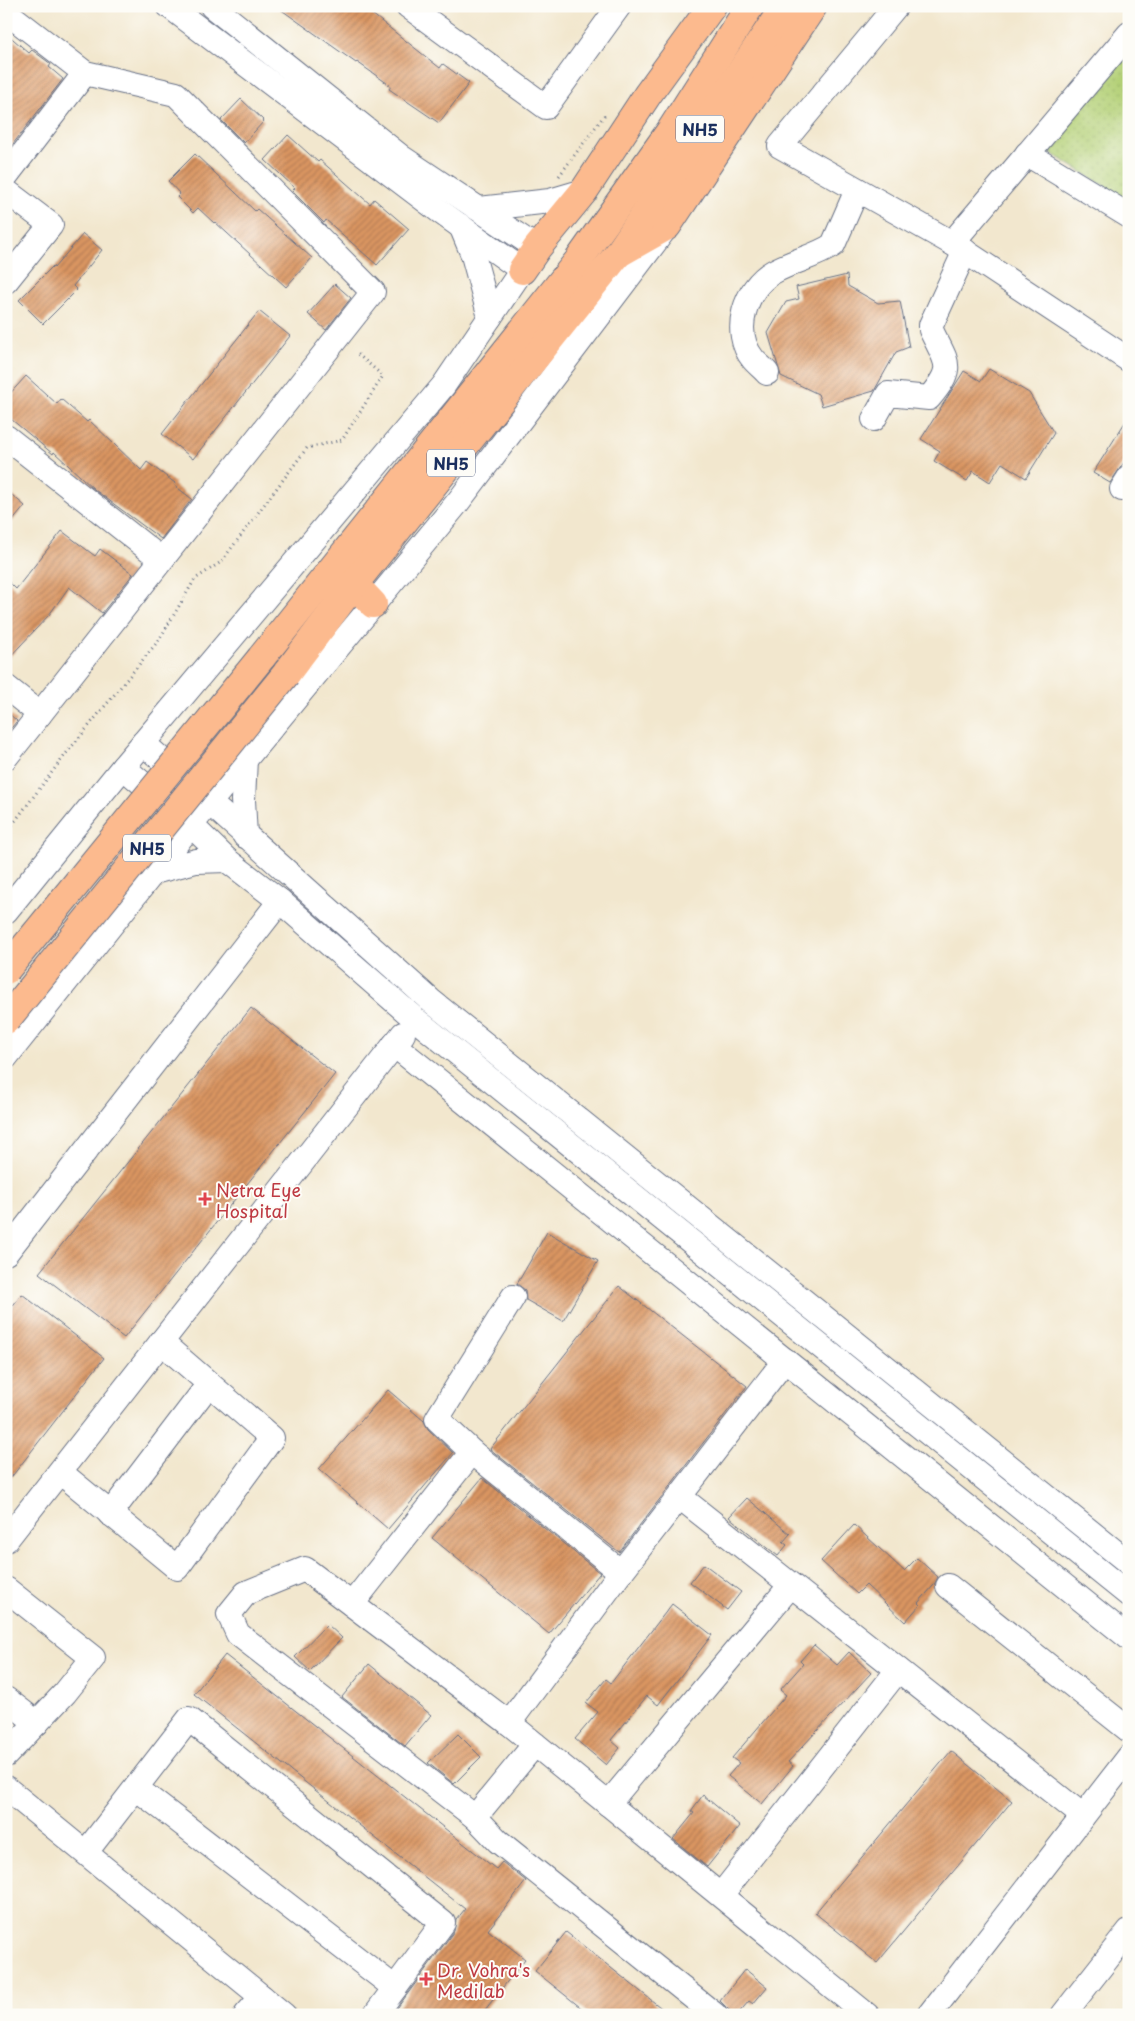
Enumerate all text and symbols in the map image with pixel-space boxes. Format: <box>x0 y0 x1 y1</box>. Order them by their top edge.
road number: NH5 <box>676 116 724 142</box>
road number: NH5 <box>427 449 475 476</box>
road number: NH5 <box>123 834 171 861</box>
place label: Netra Eye Hospital <box>216 1176 301 1224</box>
marker: Netra Eye Hospital <box>198 1192 212 1206</box>
place label: Dr. Vohra's Medilab <box>437 1956 530 2004</box>
marker: Dr. Vohra's Medilab <box>419 1972 433 1986</box>

